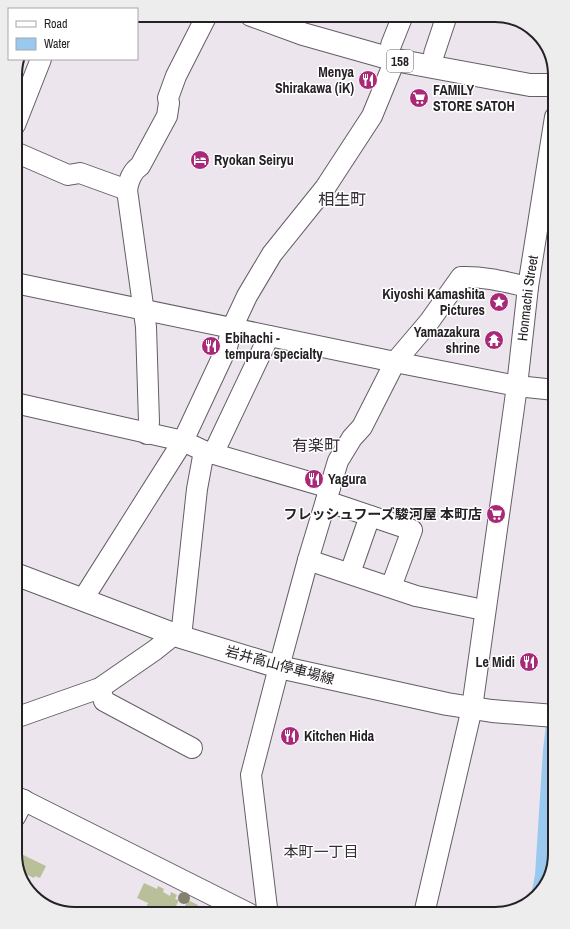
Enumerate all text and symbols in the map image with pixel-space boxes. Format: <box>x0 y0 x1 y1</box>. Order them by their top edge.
legend <box>8 8 138 60</box>
text: Road <box>44 16 68 32</box>
text: Water <box>44 36 71 52</box>
road number: 158 <box>387 50 413 72</box>
place label: Menya Shirakawa (iK) <box>275 63 355 97</box>
restaurant icon: Menya Shirakawa (iK) <box>357 69 379 91</box>
place label: FAMILY STORE SATOH <box>433 81 515 115</box>
supermarket icon: FAMILY STORE SATOH <box>408 87 430 109</box>
hotel icon: Ryokan Seiryu <box>189 149 211 171</box>
place label: Ryokan Seiryu <box>214 151 294 169</box>
district label: 相生町 <box>318 188 366 210</box>
street label: Honmachi Street <box>513 254 542 342</box>
place label: Kiyoshi Kamashita Pictures <box>382 285 486 319</box>
place icon: Kiyoshi Kamashita Pictures <box>488 291 510 313</box>
place label: Yamazakura shrine <box>414 323 481 357</box>
place label: Ebihachi - tempura specialty <box>225 329 323 363</box>
temple icon: Yamazakura shrine <box>483 329 505 351</box>
restaurant icon: Ebihachi - tempura specialty <box>200 335 222 357</box>
district label: 有楽町 <box>292 434 340 456</box>
restaurant icon: Yagura <box>303 468 325 490</box>
place label: Yagura <box>328 470 367 488</box>
supermarket icon: フレッシュフーズ駿河屋 本町店 <box>485 503 507 525</box>
place label: フレッシュフーズ駿河屋 本町店 <box>284 505 482 523</box>
street label: 岩井高山停車場線 <box>224 642 336 688</box>
restaurant icon: Le Midi <box>518 651 540 673</box>
place label: Le Midi <box>475 653 515 671</box>
restaurant icon: Kitchen Hida <box>279 725 301 747</box>
place label: Kitchen Hida <box>304 727 375 745</box>
district label: 本町一丁目 <box>283 841 359 862</box>

